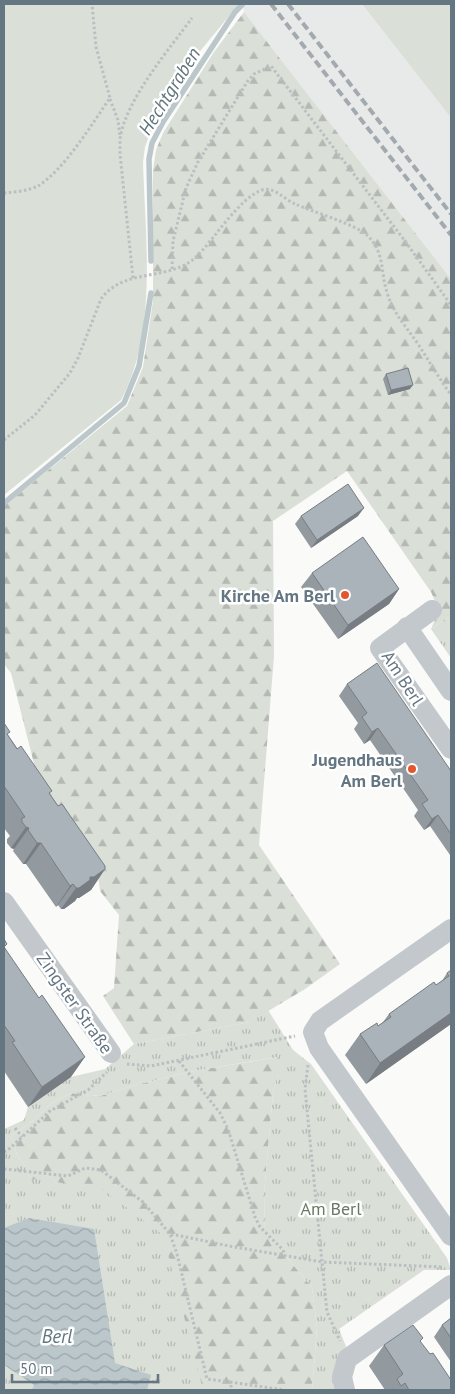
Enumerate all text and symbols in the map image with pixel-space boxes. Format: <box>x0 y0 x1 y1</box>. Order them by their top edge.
water label: Hechtgraben <box>133 43 205 139</box>
place label: Kirche Am Berl <box>221 584 336 607</box>
marker: Kirche Am Berl <box>339 589 351 601</box>
street label: Am Berl <box>377 646 430 710</box>
place label: Jugendhaus Am Berl <box>311 748 403 792</box>
marker: Jugendhaus Am Berl <box>406 763 418 775</box>
street label: Zingster Straße <box>32 948 118 1058</box>
park label: Am Berl <box>301 1197 362 1220</box>
water label: Berl <box>42 1324 72 1348</box>
scale bar <box>12 1352 159 1384</box>
text: 50 m <box>20 1359 53 1378</box>

